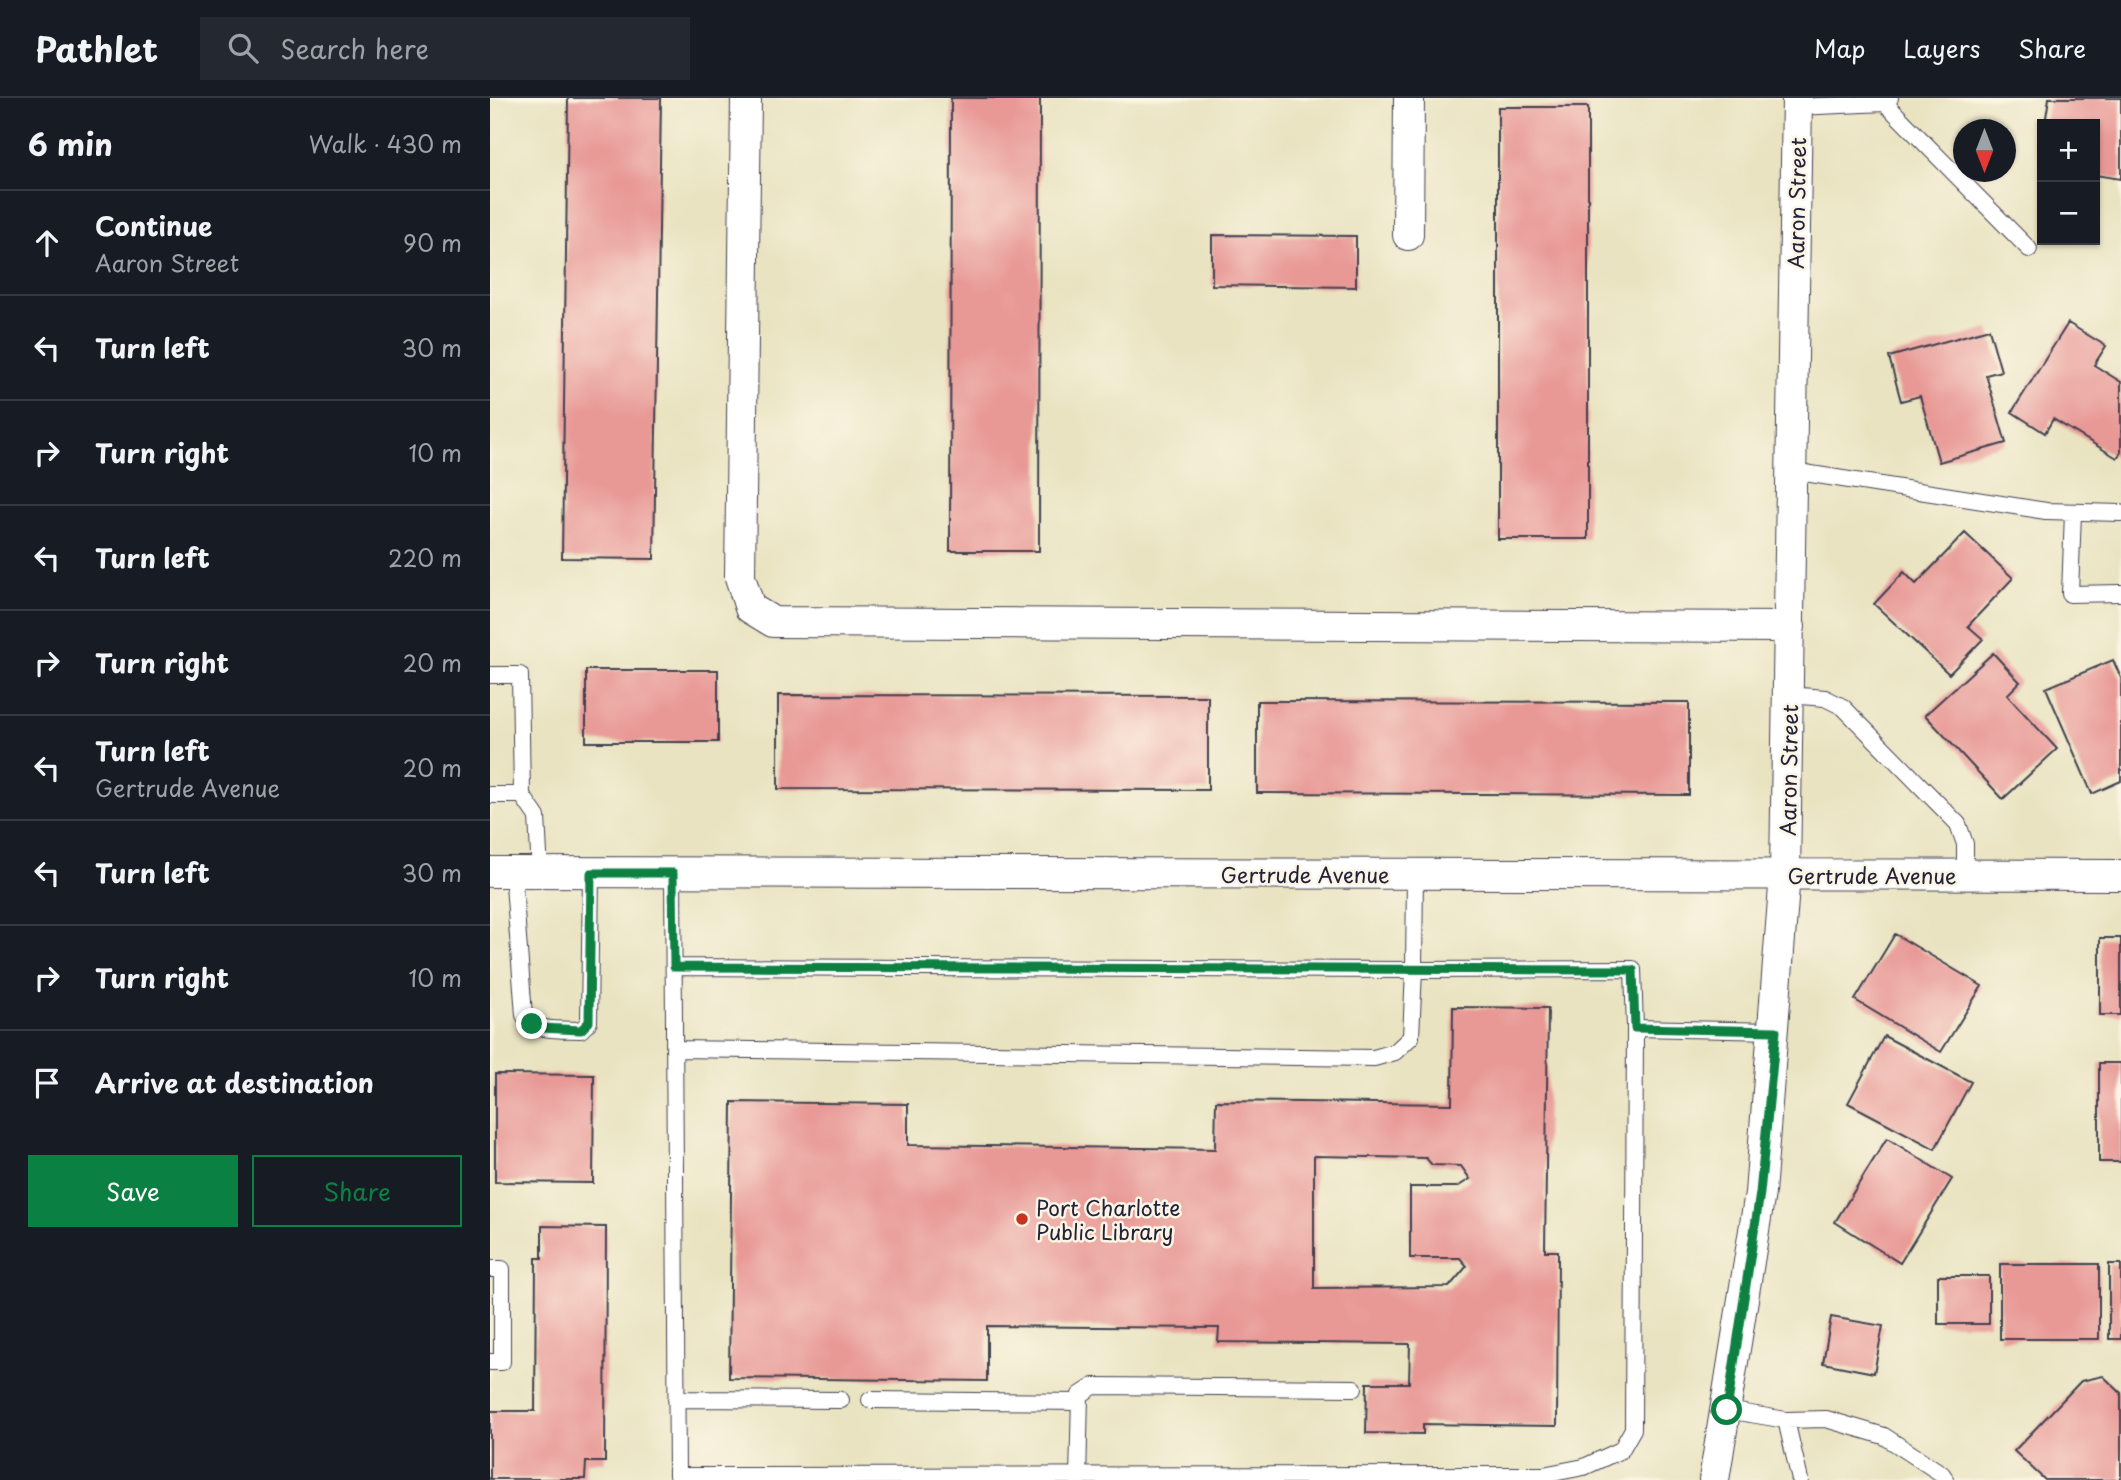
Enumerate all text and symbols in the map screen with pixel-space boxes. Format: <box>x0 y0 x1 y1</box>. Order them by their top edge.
search box <box>200 17 690 80</box>
text: Pathlet <box>35 23 158 73</box>
icon: search <box>224 29 262 67</box>
text: Search here <box>280 29 429 68</box>
text: Map <box>1814 30 1865 66</box>
text: Layers <box>1903 30 1980 66</box>
text: Share <box>2018 30 2086 66</box>
north arrow <box>1953 119 2016 182</box>
map controls <box>2037 119 2100 245</box>
button: + <box>2037 119 2100 182</box>
text: 6 min <box>28 121 113 166</box>
text: Walk · 430 m <box>309 126 462 161</box>
street label: Aaron Street <box>1779 137 1813 269</box>
button: − <box>2037 182 2100 245</box>
text: Continue <box>95 206 212 245</box>
icon: ahead <box>28 224 66 262</box>
text: 90 m <box>403 225 462 260</box>
text: Aaron Street <box>95 245 239 280</box>
text: Turn left <box>95 328 210 367</box>
icon: left <box>28 329 66 367</box>
text: 30 m <box>401 330 462 365</box>
text: Turn right <box>95 433 229 472</box>
icon: right <box>28 434 66 472</box>
text: 10 m <box>408 435 462 470</box>
text: Turn left <box>95 538 210 577</box>
icon: left <box>28 539 66 577</box>
text: 220 m <box>388 540 462 575</box>
text: Turn right <box>95 643 229 682</box>
icon: right <box>28 644 66 682</box>
text: 20 m <box>403 645 462 680</box>
street label: Aaron Street <box>1771 704 1805 836</box>
text: Turn left <box>95 731 210 770</box>
icon: left <box>28 749 66 787</box>
text: 20 m <box>403 750 462 785</box>
text: Gertrude Avenue <box>95 770 280 805</box>
text: Turn left <box>95 853 210 892</box>
icon: left <box>28 854 66 892</box>
text: 30 m <box>401 855 462 890</box>
street label: Gertrude Avenue <box>1220 858 1390 890</box>
street label: Gertrude Avenue <box>1787 859 1957 891</box>
text: Turn right <box>95 958 229 997</box>
icon: right <box>28 959 66 997</box>
text: 10 m <box>408 960 462 995</box>
route end <box>516 1008 547 1039</box>
text: Arrive at destination <box>95 1063 374 1102</box>
icon: arrive <box>28 1064 66 1102</box>
button: Save <box>28 1155 238 1227</box>
button: Share <box>252 1155 462 1227</box>
place label: Port Charlotte Public Library <box>1036 1191 1180 1247</box>
marker: Port Charlotte Public Library <box>1014 1211 1030 1227</box>
route start <box>1711 1394 1742 1425</box>

